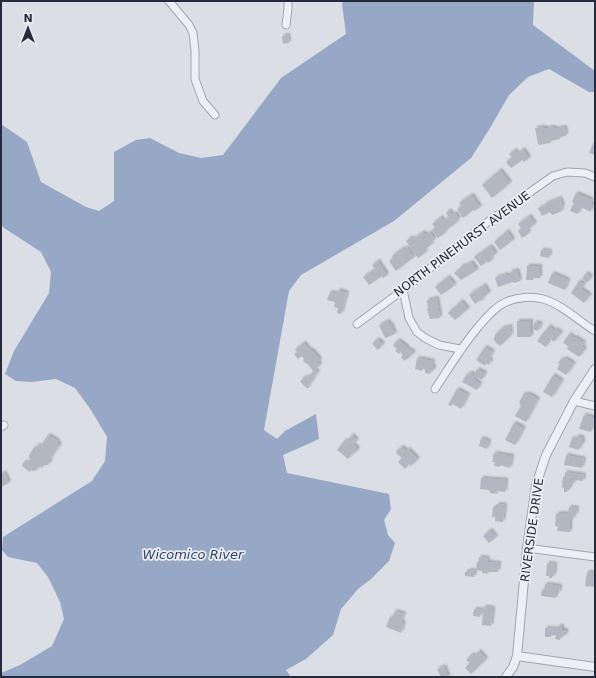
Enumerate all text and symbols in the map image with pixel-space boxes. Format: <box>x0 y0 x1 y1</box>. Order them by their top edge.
north arrow <box>8 8 48 48</box>
text: N <box>23 12 33 25</box>
street label: NORTH PINEHURST AVENUE <box>391 188 533 300</box>
street label: RIVERSIDE DRIVE <box>518 477 546 583</box>
water label: Wicomico River <box>143 547 245 562</box>

